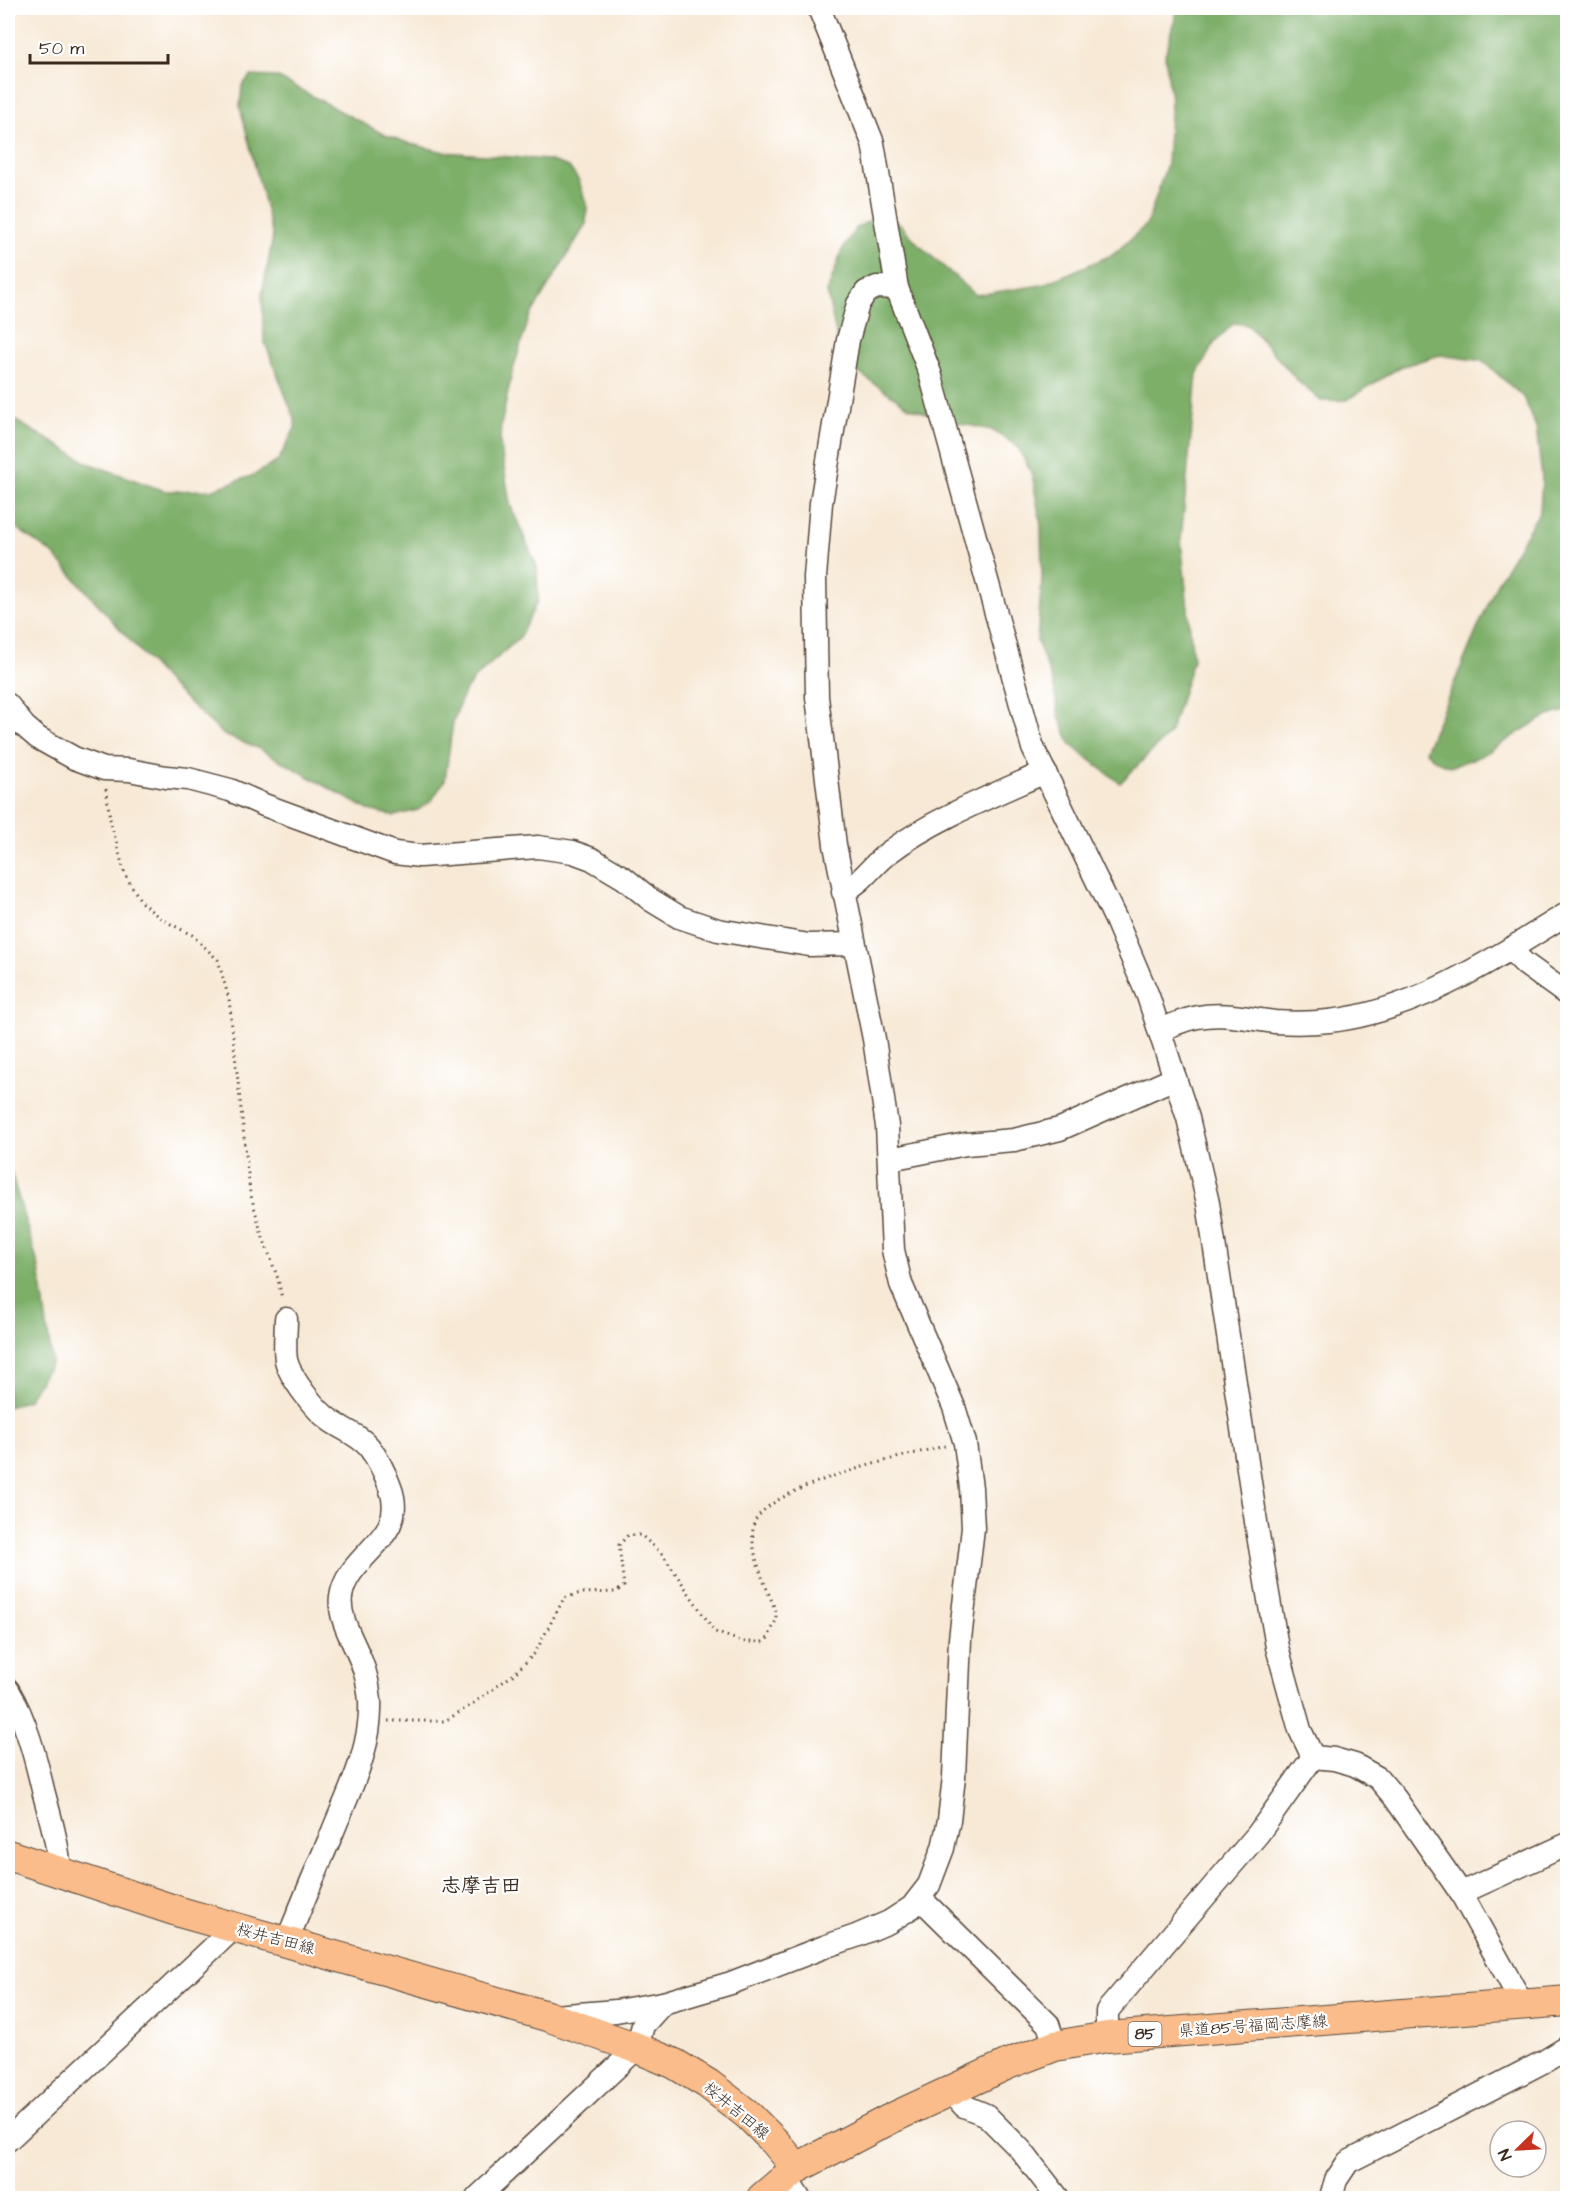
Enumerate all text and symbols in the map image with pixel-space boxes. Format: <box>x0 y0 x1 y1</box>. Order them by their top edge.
scale bar <box>30 27 168 65</box>
text: 50 m <box>39 36 84 61</box>
district label: 志摩吉田 <box>441 1872 521 1900</box>
street label: 桜井吉田線 <box>234 1918 317 1960</box>
street label: 県道85号福岡志摩線 <box>1178 2010 1329 2042</box>
road number: 85 <box>1128 2022 1162 2046</box>
street label: 桜井吉田線 <box>699 2077 774 2145</box>
north arrow <box>1488 2119 1548 2179</box>
text: N <box>1493 2146 1517 2164</box>

